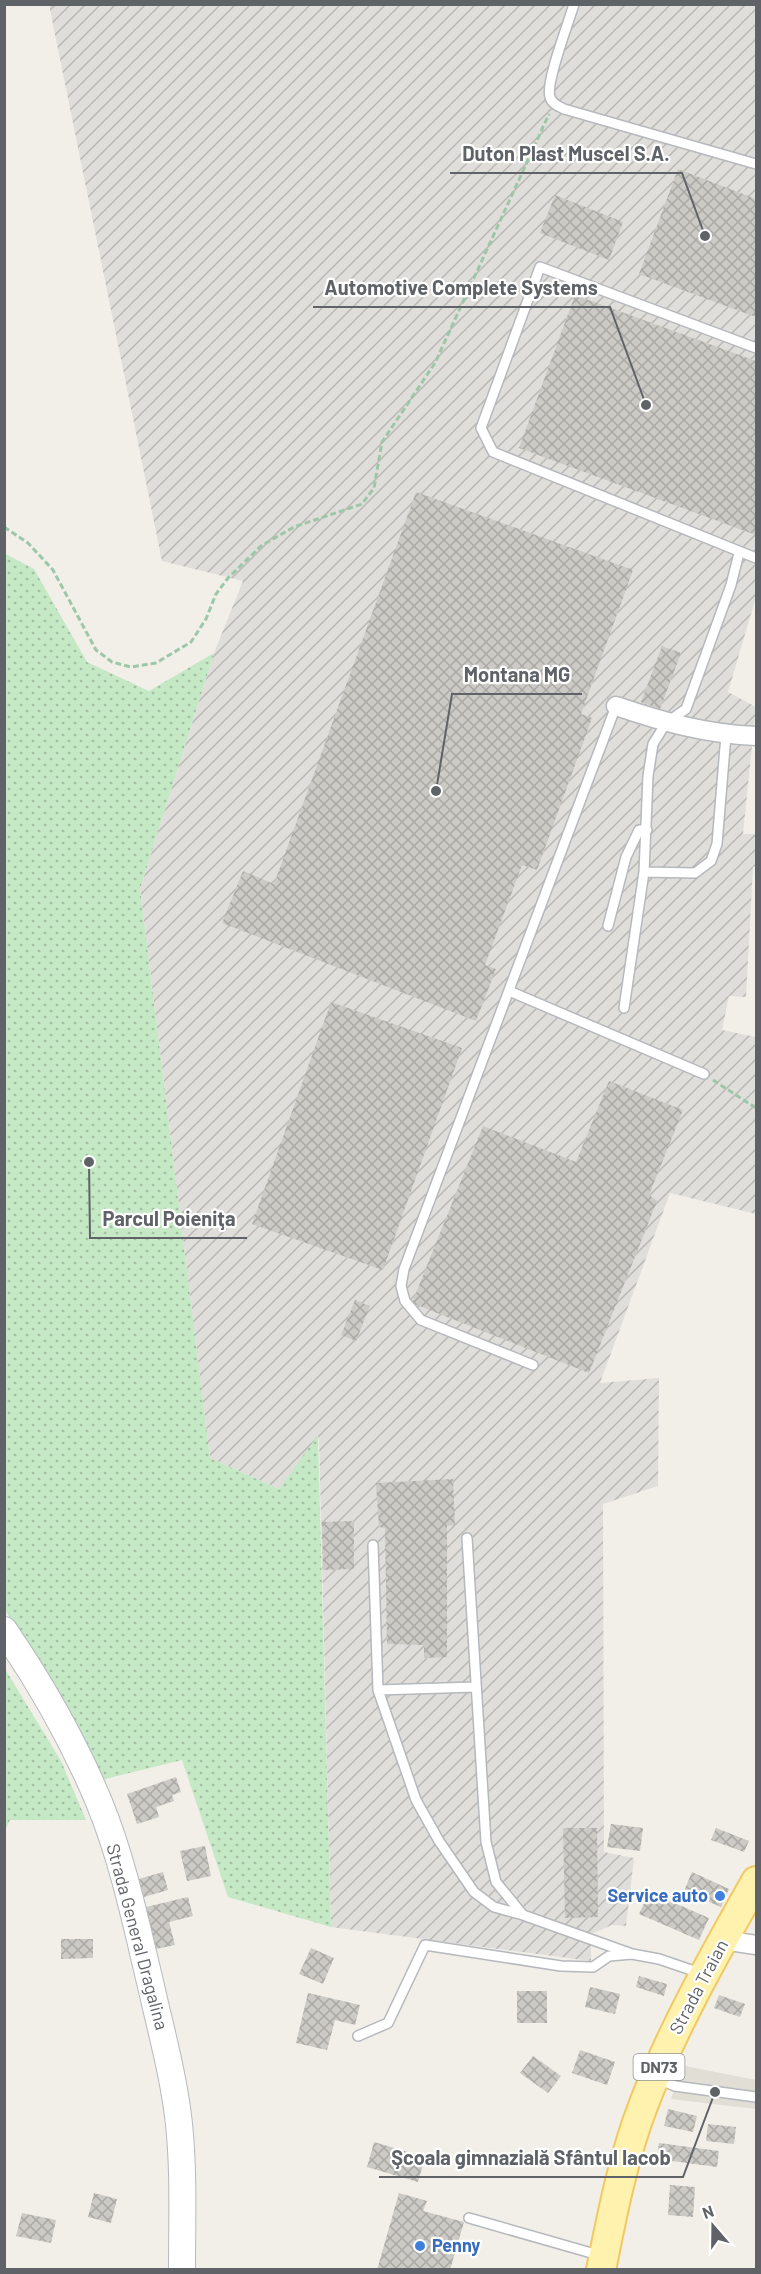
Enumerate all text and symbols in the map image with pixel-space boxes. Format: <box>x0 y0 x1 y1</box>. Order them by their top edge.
callout: Duton Plast Muscel S.A. <box>450 135 682 173</box>
text: Duton Plast Muscel S.A. <box>462 141 670 165</box>
callout: Automotive Complete Systems <box>313 269 610 307</box>
text: Automotive Complete Systems <box>324 275 598 299</box>
callout: Montana MG <box>452 656 582 694</box>
text: Montana MG <box>464 662 570 686</box>
callout: Parcul Poieniţa <box>90 1200 247 1238</box>
text: Parcul Poieniţa <box>103 1206 236 1230</box>
street label: Strada General Dragalina <box>103 1841 173 2032</box>
place label: Service auto <box>607 1884 708 1906</box>
marker: Service auto <box>713 1889 727 1903</box>
street label: Strada Traian <box>664 1935 732 2038</box>
road number: DN73 <box>634 2054 684 2080</box>
callout: Şcoala gimnazială Sfântul Iacob <box>379 2139 683 2177</box>
text: Şcoala gimnazială Sfântul Iacob <box>391 2145 671 2169</box>
north arrow <box>683 2196 743 2256</box>
text: N <box>699 2201 716 2222</box>
place label: Penny <box>432 2234 480 2256</box>
marker: Penny <box>413 2239 427 2253</box>

